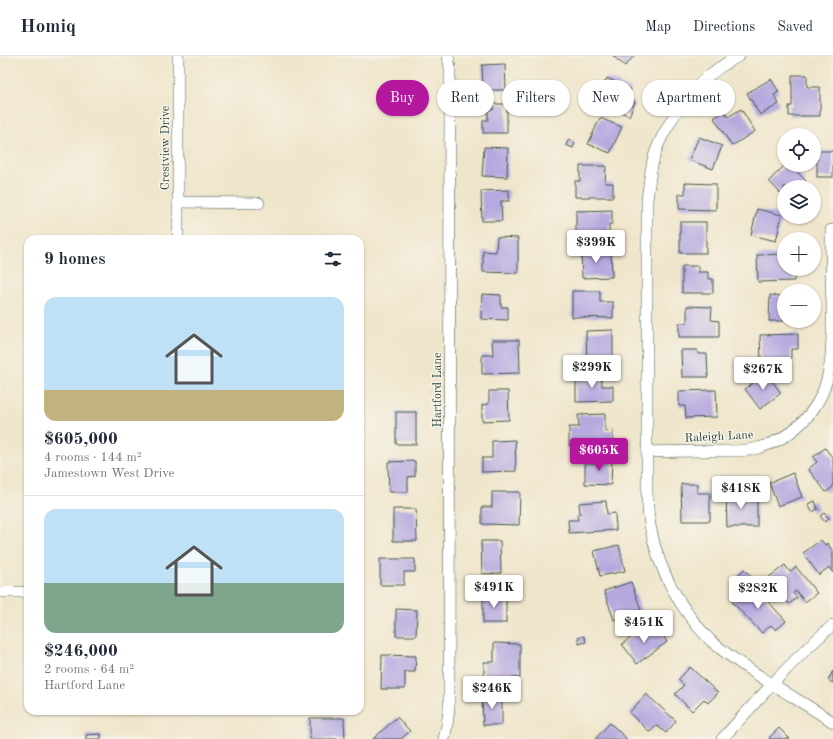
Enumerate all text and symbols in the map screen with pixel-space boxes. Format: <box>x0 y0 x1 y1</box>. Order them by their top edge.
text: Homiq <box>20 18 76 37</box>
text: Map <box>645 20 671 34</box>
text: Directions <box>693 20 755 34</box>
text: Saved <box>777 20 813 34</box>
chip: Buy <box>376 80 429 116</box>
chip: Rent <box>437 80 494 116</box>
chip: Filters <box>502 80 570 116</box>
chip: New <box>578 80 634 116</box>
chip: Apartment <box>642 80 735 116</box>
street label: Crestview Drive <box>160 105 172 190</box>
map controls <box>777 128 821 328</box>
button: locate <box>777 128 821 172</box>
button: layers <box>777 180 821 224</box>
pin: $399K <box>568 230 624 264</box>
button: + <box>777 232 821 276</box>
text: $399K <box>576 236 616 249</box>
icon: filters <box>322 248 344 270</box>
text: 9 homes <box>44 251 106 268</box>
button: − <box>777 284 821 328</box>
icon: home <box>158 323 230 395</box>
street label: Hartford Lane <box>432 352 444 427</box>
pin: $299K <box>564 355 620 389</box>
pin: $267K <box>735 357 791 391</box>
text: $299K <box>572 361 612 374</box>
text: $267K <box>743 363 783 376</box>
street label: Raleigh Lane <box>684 429 754 445</box>
text: $605,000 <box>44 431 118 448</box>
pin: $605K <box>571 438 627 472</box>
text: $605K <box>579 444 619 457</box>
text: 4 rooms · 144 m² <box>44 451 142 464</box>
text: Jamestown West Drive <box>44 467 175 480</box>
pin: $418K <box>713 476 769 510</box>
text: $418K <box>721 482 761 495</box>
icon: home <box>158 535 230 607</box>
pin: $491K <box>466 575 522 609</box>
pin: $282K <box>730 576 786 610</box>
text: $491K <box>474 581 514 594</box>
text: $282K <box>738 582 778 595</box>
pin: $451K <box>616 610 672 644</box>
text: $451K <box>624 616 664 629</box>
text: $246,000 <box>44 643 118 660</box>
text: 2 rooms · 64 m² <box>44 663 134 676</box>
pin: $246K <box>464 676 520 710</box>
text: Hartford Lane <box>44 679 125 692</box>
text: $246K <box>472 682 512 695</box>

